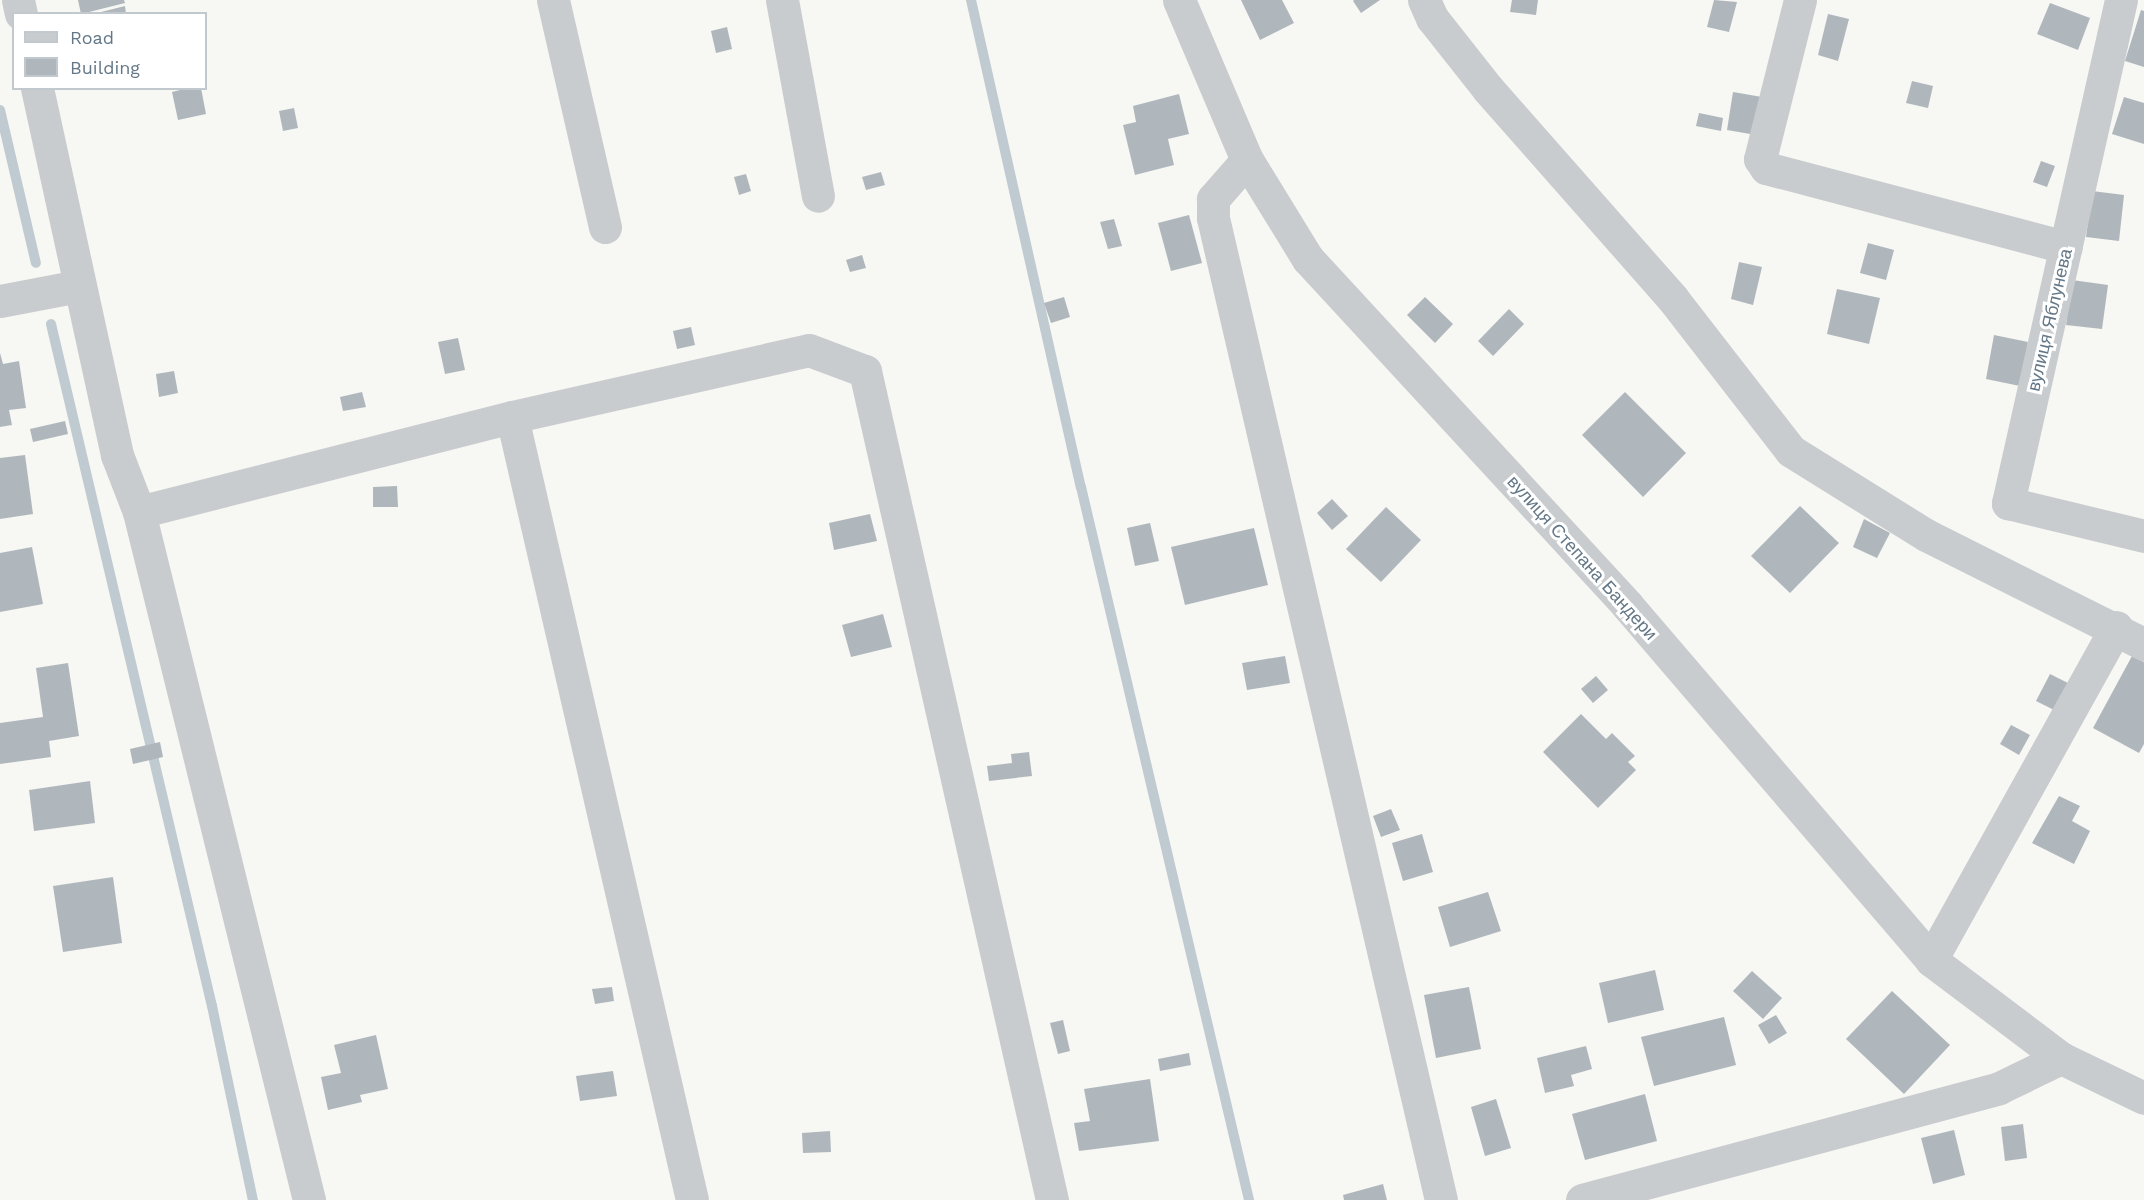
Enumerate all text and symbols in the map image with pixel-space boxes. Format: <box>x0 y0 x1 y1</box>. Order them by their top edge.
legend <box>12 12 207 90</box>
text: Road <box>70 27 114 48</box>
text: Building <box>70 57 140 78</box>
street label: вулиця Яблунева <box>2023 247 2077 393</box>
street label: вулиця Степана Бандери <box>1502 471 1662 645</box>

